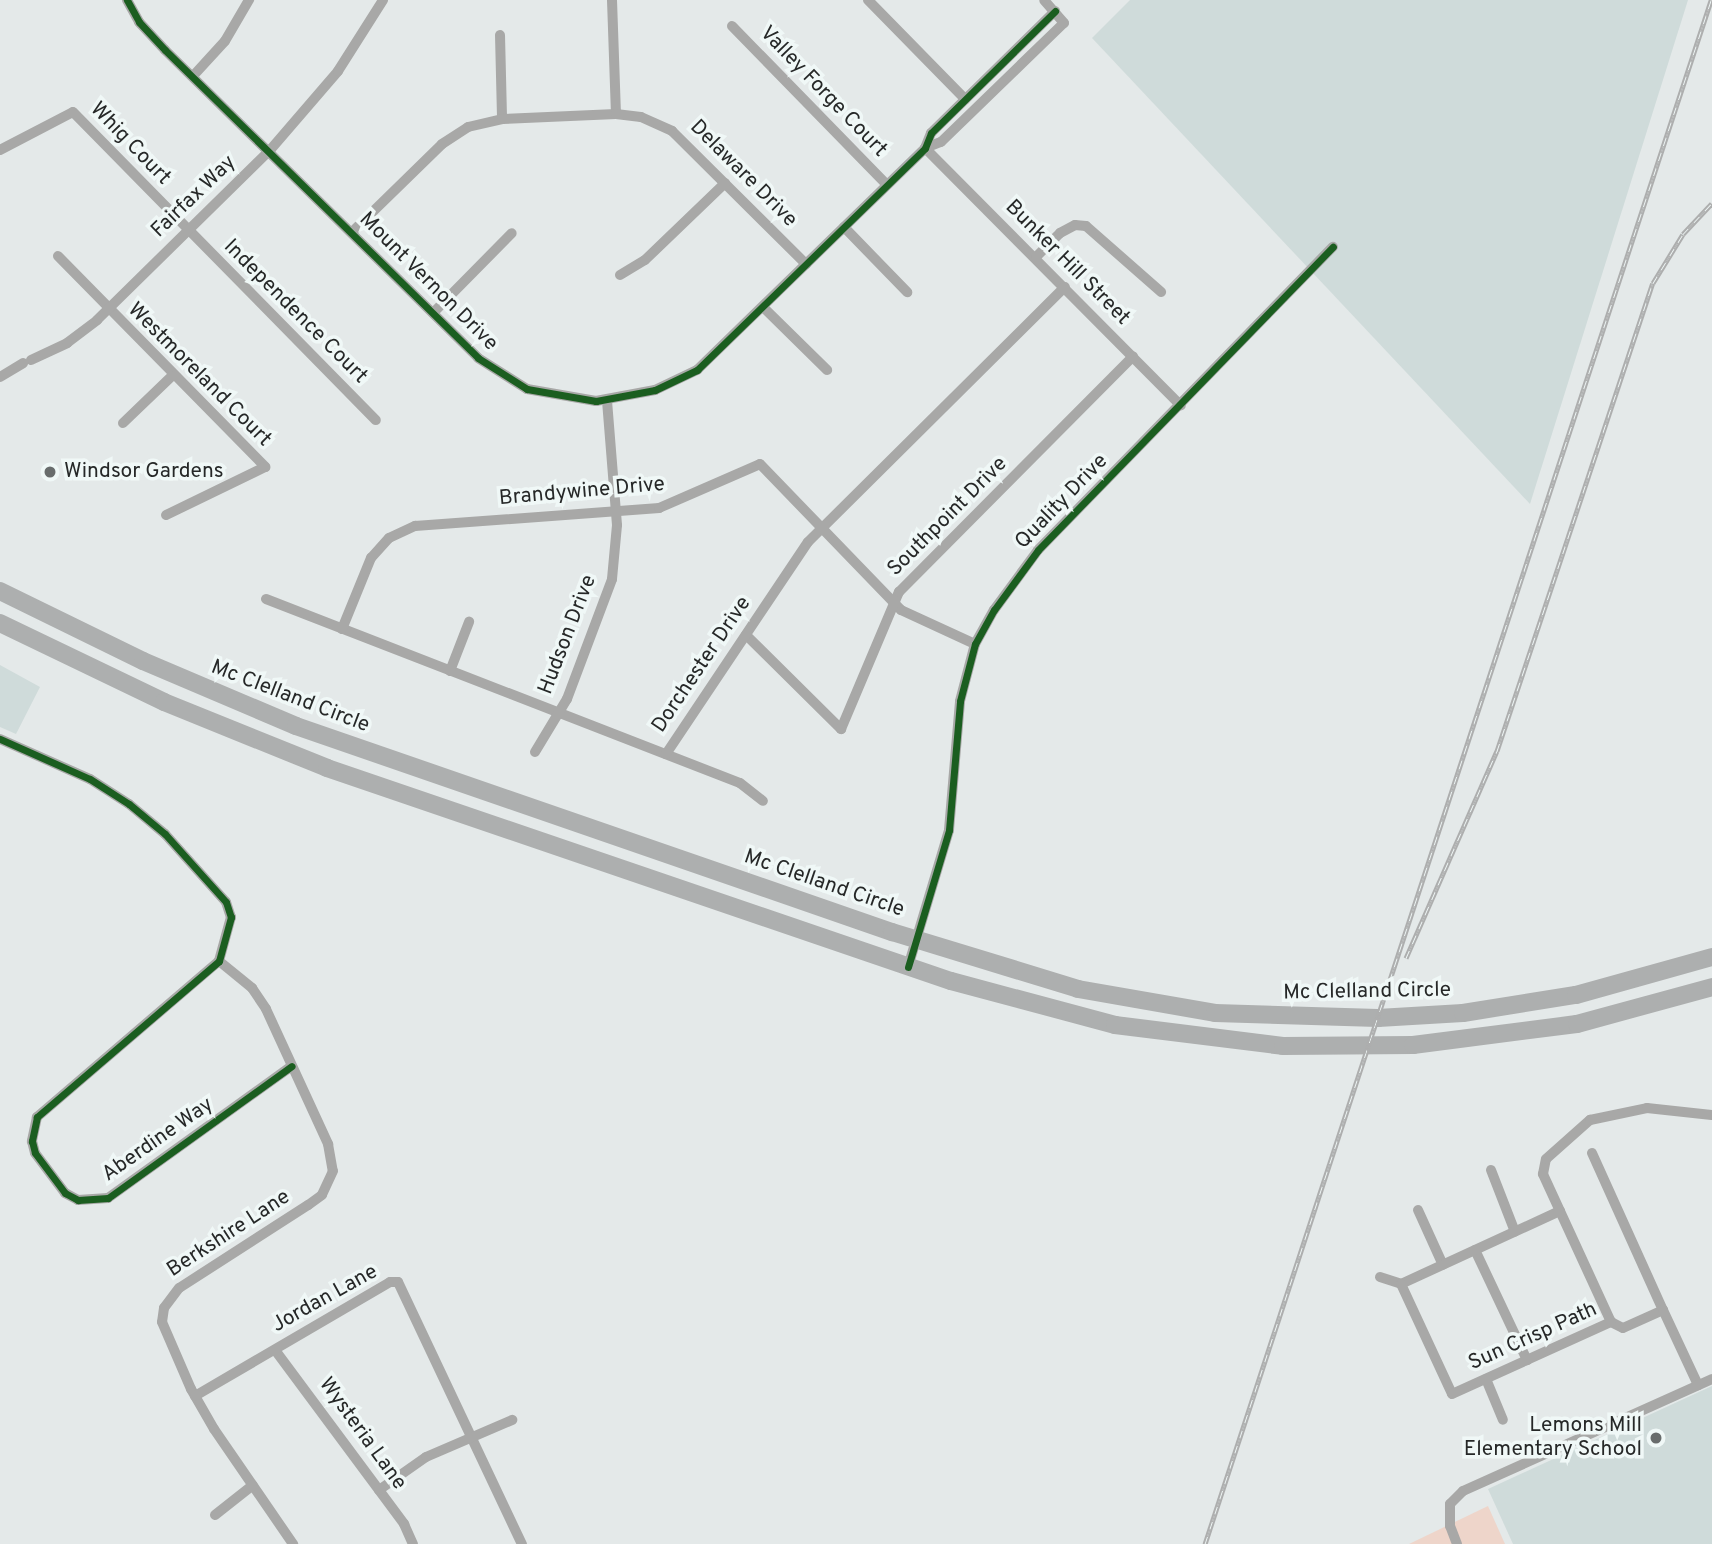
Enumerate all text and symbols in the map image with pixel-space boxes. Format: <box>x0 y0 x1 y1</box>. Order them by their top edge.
street label: Valley Forge Court <box>754 21 892 163</box>
street label: Whig Court <box>84 97 176 191</box>
street label: Delaware Drive <box>684 115 802 233</box>
street label: Fairfax Way <box>146 150 242 244</box>
street label: Bunker Hill Street <box>999 195 1135 331</box>
street label: Mount Vernon Drive <box>353 207 503 357</box>
street label: Independence Court <box>218 235 372 389</box>
street label: Westmoreland Court <box>122 298 276 452</box>
street label: Quality Drive <box>1010 449 1114 555</box>
street label: Southpoint Drive <box>883 452 1013 582</box>
place label: Windsor Gardens <box>64 459 224 485</box>
marker: Windsor Gardens <box>42 464 58 480</box>
street label: Brandywine Drive <box>498 472 666 512</box>
street label: Hudson Drive <box>534 572 602 698</box>
street label: Dorchester Drive <box>647 592 757 738</box>
street label: Mc Clelland Circle <box>207 655 373 739</box>
street label: Mc Clelland Circle <box>741 845 907 923</box>
street label: Mc Clelland Circle <box>1283 978 1451 1006</box>
street label: Aberdine Way <box>97 1092 219 1188</box>
street label: Berkshire Lane <box>163 1185 295 1283</box>
street label: Jordan Lane <box>268 1260 382 1338</box>
street label: Sun Crisp Path <box>1465 1297 1601 1377</box>
street label: Wysteria Lane <box>313 1373 411 1495</box>
place label: Lemons Mill Elementary School <box>1464 1413 1642 1463</box>
marker: Lemons Mill Elementary School <box>1648 1430 1664 1446</box>

